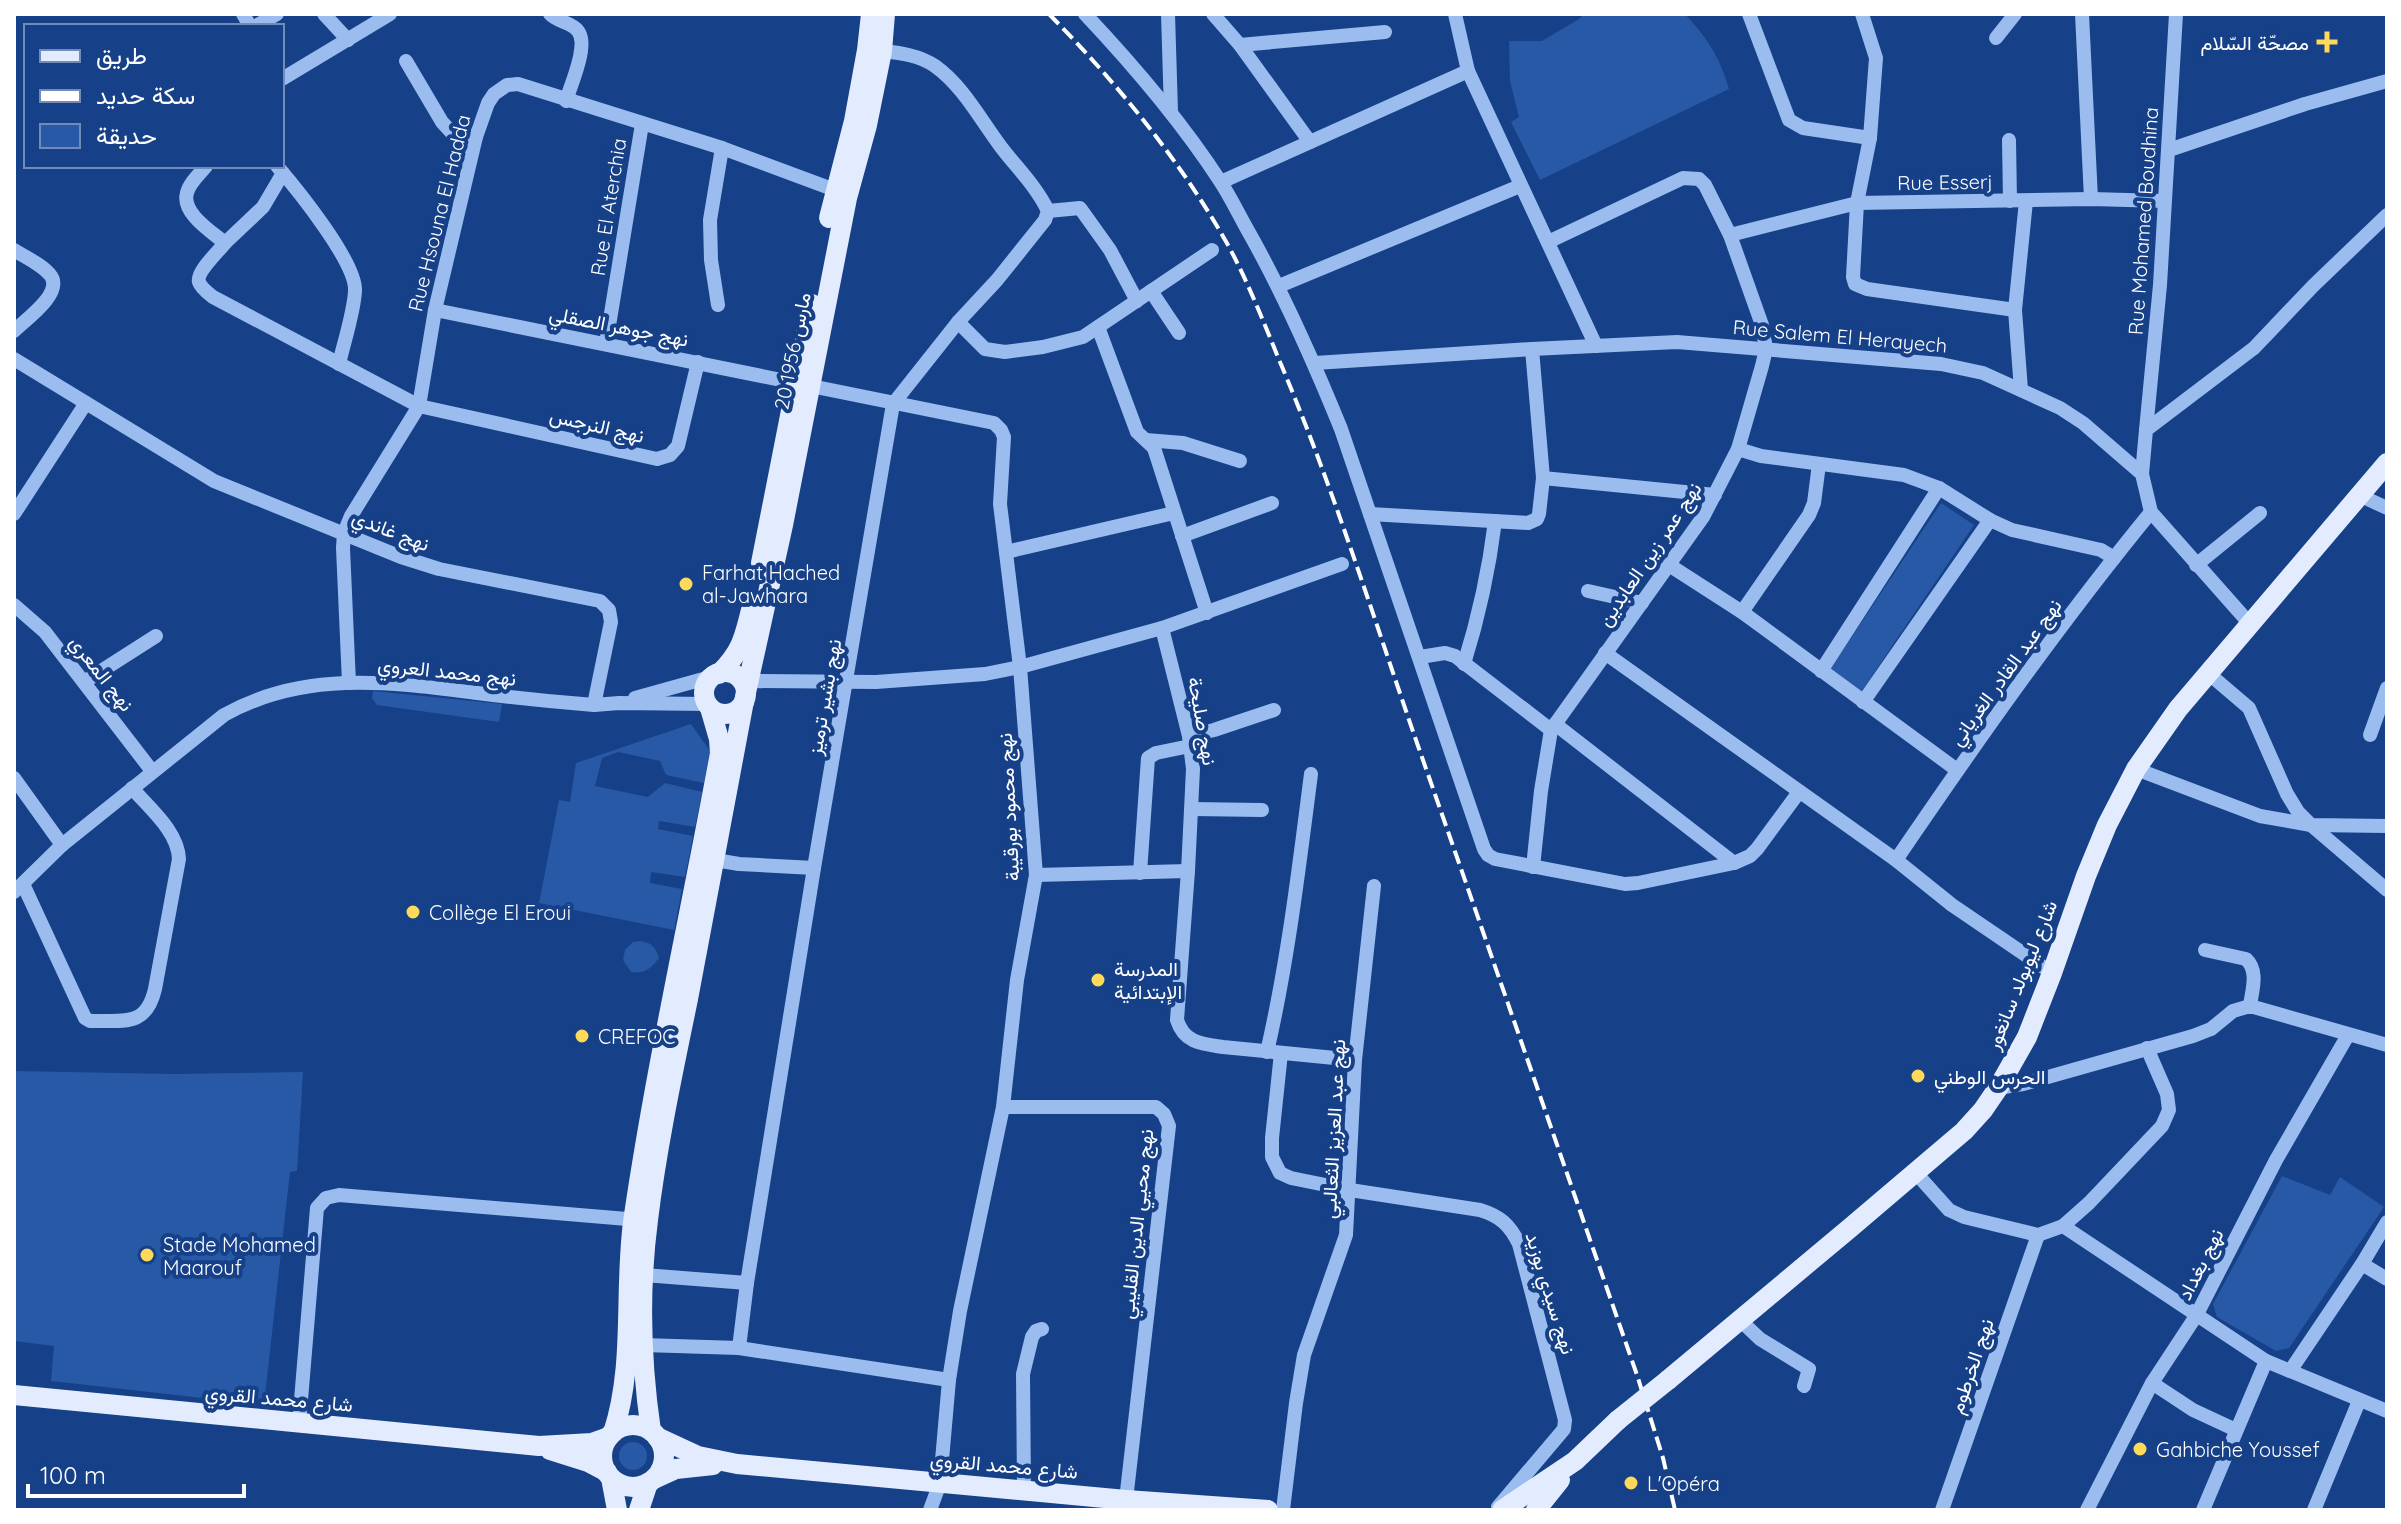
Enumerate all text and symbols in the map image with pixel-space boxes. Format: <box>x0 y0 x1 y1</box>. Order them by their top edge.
legend <box>24 24 284 168</box>
place label: مصحّة السّلام <box>2200 30 2309 56</box>
marker: مصحّة السّلام <box>2316 31 2338 53</box>
text: طريق <box>96 40 147 71</box>
text: سكة حديد <box>96 80 195 110</box>
street label: Rue Mohamed Boudhina <box>2123 106 2163 336</box>
street label: Rue Hsouna El Hadda <box>402 112 476 314</box>
text: حديقة <box>96 120 157 150</box>
street label: Rue El Aterchia <box>585 136 631 278</box>
street label: Rue Esserj <box>1897 169 1993 195</box>
street label: 20 مارس 1956 <box>768 290 817 412</box>
street label: نهج جوهر الصقلي <box>546 300 691 357</box>
street label: Rue Salem El Herayech <box>1732 314 1948 358</box>
street label: نهج النرجس <box>547 402 647 450</box>
street label: نهج عمر زين العابدين <box>1592 477 1708 632</box>
street label: نهج غاندي <box>347 504 433 561</box>
place label: Farhat Hached al-Jawhara <box>702 560 840 608</box>
marker: Farhat Hached al-Jawhara <box>677 575 695 593</box>
street label: نهج عبد القادر الغرياني <box>1943 594 2071 753</box>
street label: نهج المعري <box>60 630 140 719</box>
street label: نهج بشير ترميز <box>801 637 848 758</box>
street label: نهج محمد العروي <box>376 651 517 696</box>
street label: نهج صليحة <box>1181 675 1223 767</box>
street label: نهج محمود بورقيبة <box>992 732 1026 882</box>
street label: شارع ليوبولد سانغور <box>1979 896 2064 1055</box>
place label: Collège El Eroui <box>429 900 571 925</box>
marker: Collège El Eroui <box>404 903 422 921</box>
place label: المدرسة الإبتدائية <box>1114 956 1182 1005</box>
marker: المدرسة الإبتدائية <box>1089 971 1107 989</box>
place label: CREFOC <box>598 1024 675 1049</box>
marker: CREFOC <box>573 1027 591 1045</box>
street label: نهج عبد العزيز الثعالبي <box>1316 1039 1355 1220</box>
place label: الحرس الوطني <box>1934 1064 2045 1094</box>
marker: الحرس الوطني <box>1909 1067 1927 1085</box>
street label: نهج محيي الدين القليبي <box>1114 1128 1163 1321</box>
street label: نهج بغداد <box>2171 1224 2230 1305</box>
street label: نهج سيدي بوزيد <box>1516 1229 1581 1359</box>
place label: Stade Mohamed Maarouf <box>163 1232 316 1280</box>
marker: Stade Mohamed Maarouf <box>138 1246 156 1264</box>
street label: نهج الخرطوم <box>1943 1315 2001 1417</box>
street label: شارع محمد القروي <box>204 1379 354 1422</box>
place label: Gahbiche Youssef <box>2156 1437 2320 1462</box>
marker: Gahbiche Youssef <box>2131 1440 2149 1458</box>
street label: شارع محمد القروي <box>929 1446 1079 1489</box>
scale bar <box>28 1448 244 1498</box>
text: 100 m <box>40 1460 106 1490</box>
place label: L'Opéra <box>1647 1471 1720 1496</box>
marker: L'Opéra <box>1622 1474 1640 1492</box>

